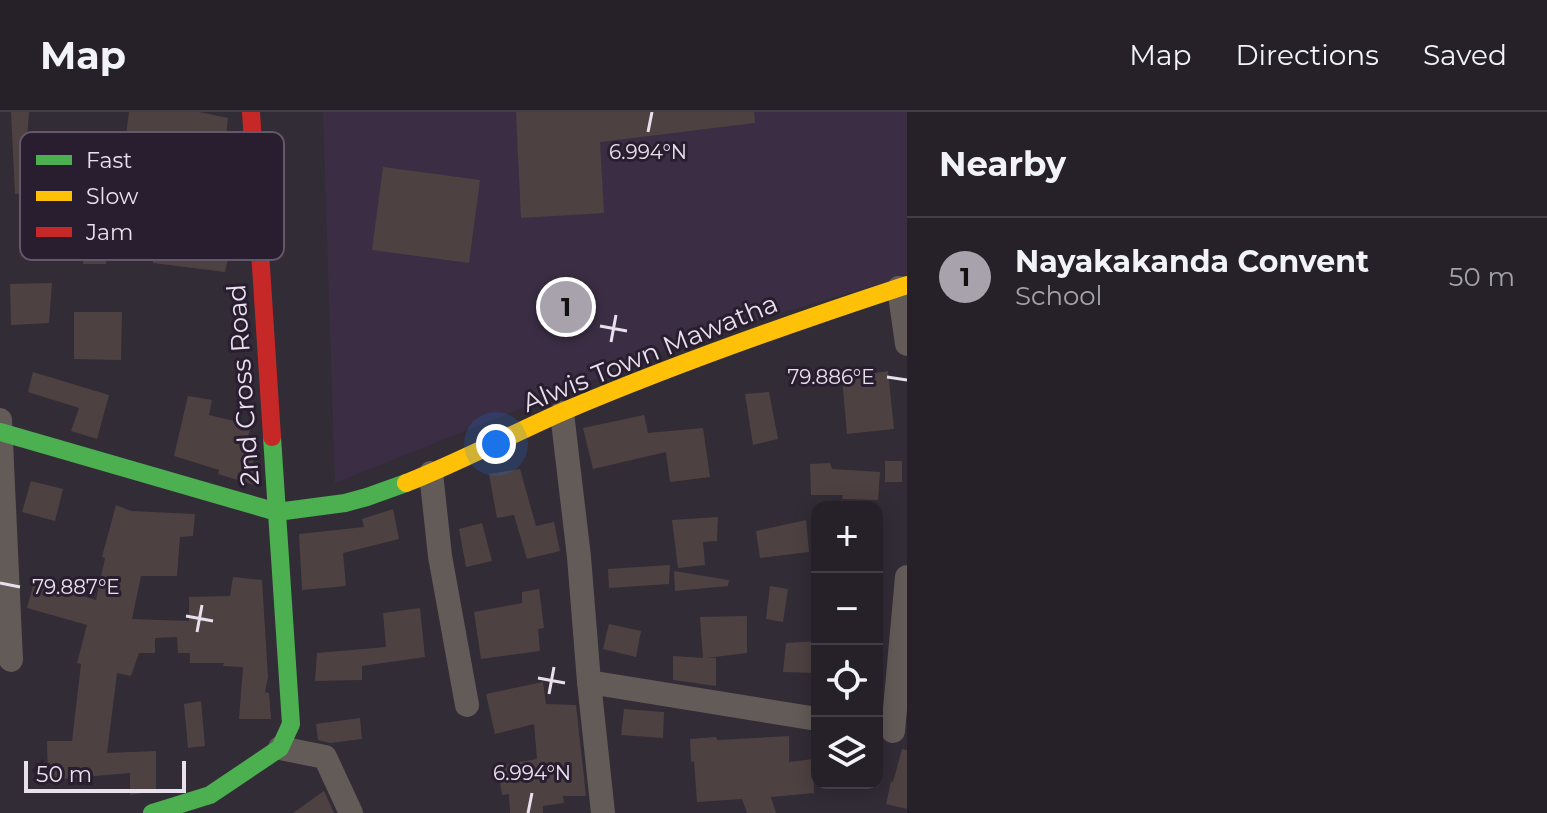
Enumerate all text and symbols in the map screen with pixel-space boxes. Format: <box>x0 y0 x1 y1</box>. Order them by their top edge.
text: Map <box>40 32 126 79</box>
text: Map <box>1129 38 1191 72</box>
text: Directions <box>1235 38 1379 72</box>
text: Saved <box>1423 38 1507 72</box>
legend <box>20 132 284 260</box>
text: 6.994°N <box>609 140 687 164</box>
text: Nearby <box>939 143 1066 185</box>
text: Fast <box>86 147 132 174</box>
text: Slow <box>86 183 139 210</box>
text: Jam <box>85 219 133 246</box>
text: Nayakakanda Convent <box>1015 243 1369 280</box>
text: 1 <box>960 261 970 293</box>
text: 50 m <box>1449 261 1515 293</box>
pin: 1 <box>540 277 592 337</box>
text: School <box>1015 280 1103 312</box>
street label: 2nd Cross Road <box>220 283 266 487</box>
street label: Alwis Town Mawatha <box>518 287 782 419</box>
text: 79.886°E <box>787 365 875 389</box>
your location <box>476 424 516 464</box>
map controls <box>811 501 883 789</box>
button: + <box>811 501 883 573</box>
button: − <box>811 573 883 645</box>
text: 79.887°E <box>32 575 120 599</box>
button: locate <box>811 645 883 717</box>
button: layers <box>811 717 883 789</box>
scale bar <box>24 757 186 793</box>
text: 50 m <box>36 761 92 788</box>
text: 6.994°N <box>493 761 571 785</box>

